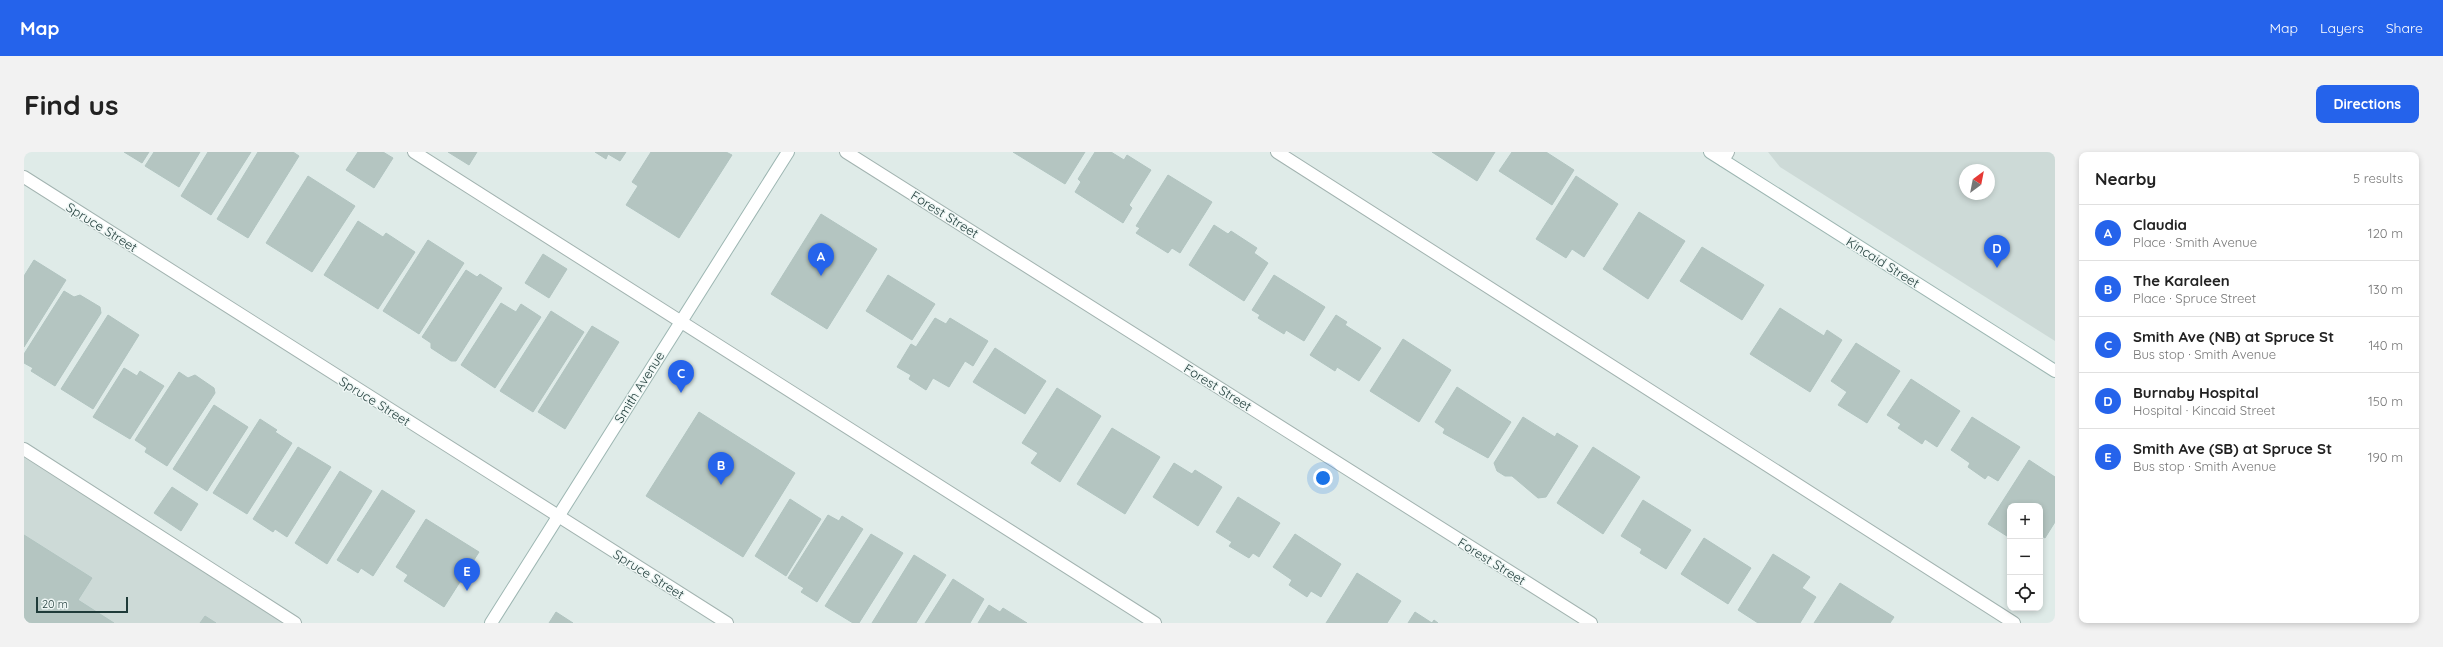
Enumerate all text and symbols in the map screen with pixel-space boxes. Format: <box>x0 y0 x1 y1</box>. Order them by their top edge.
text: Map <box>20 16 59 40</box>
text: Map <box>2269 19 2298 37</box>
text: Layers <box>2320 19 2364 37</box>
text: Share <box>2386 19 2423 37</box>
button: Directions <box>2316 85 2419 123</box>
text: Find us <box>24 87 118 122</box>
north arrow <box>1959 164 1995 200</box>
text: Nearby <box>2095 168 2156 189</box>
text: 5 results <box>2353 170 2403 186</box>
street label: Forest Street <box>908 187 982 241</box>
street label: Spruce Street <box>64 199 140 255</box>
text: Claudia <box>2133 215 2187 234</box>
text: A <box>2104 225 2112 241</box>
text: 120 m <box>2368 225 2403 241</box>
street label: Kincaid Street <box>1843 233 1923 291</box>
text: Place · Smith Avenue <box>2133 234 2257 250</box>
pin: D <box>1984 235 2010 268</box>
pin: A <box>808 243 834 276</box>
text: The Karaleen <box>2133 271 2230 290</box>
text: B <box>2104 281 2112 297</box>
text: 130 m <box>2368 281 2403 297</box>
text: Place · Spruce Street <box>2133 290 2256 306</box>
text: Smith Ave (NB) at Spruce St <box>2133 327 2334 346</box>
text: C <box>2104 337 2112 353</box>
text: 140 m <box>2368 337 2403 353</box>
text: Bus stop · Smith Avenue <box>2133 346 2276 362</box>
street label: Smith Avenue <box>611 348 667 426</box>
pin: C <box>668 360 694 393</box>
street label: Forest Street <box>1181 360 1255 414</box>
street label: Spruce Street <box>337 373 413 429</box>
text: Burnaby Hospital <box>2133 383 2259 402</box>
text: D <box>2103 393 2113 409</box>
text: 150 m <box>2368 393 2403 409</box>
text: Hospital · Kincaid Street <box>2133 402 2275 418</box>
text: Smith Ave (SB) at Spruce St <box>2133 439 2332 458</box>
text: E <box>2104 449 2112 465</box>
text: 190 m <box>2368 449 2403 465</box>
pin: B <box>708 452 734 485</box>
text: Bus stop · Smith Avenue <box>2133 458 2276 474</box>
your location <box>1313 468 1333 488</box>
map controls <box>2007 503 2043 611</box>
button: + <box>2007 503 2043 539</box>
street label: Forest Street <box>1455 534 1529 588</box>
button: − <box>2007 539 2043 575</box>
street label: Spruce Street <box>611 546 687 602</box>
pin: E <box>454 558 480 591</box>
button: locate <box>2007 575 2043 611</box>
scale bar <box>36 595 128 614</box>
text: 20 m <box>42 597 68 611</box>

